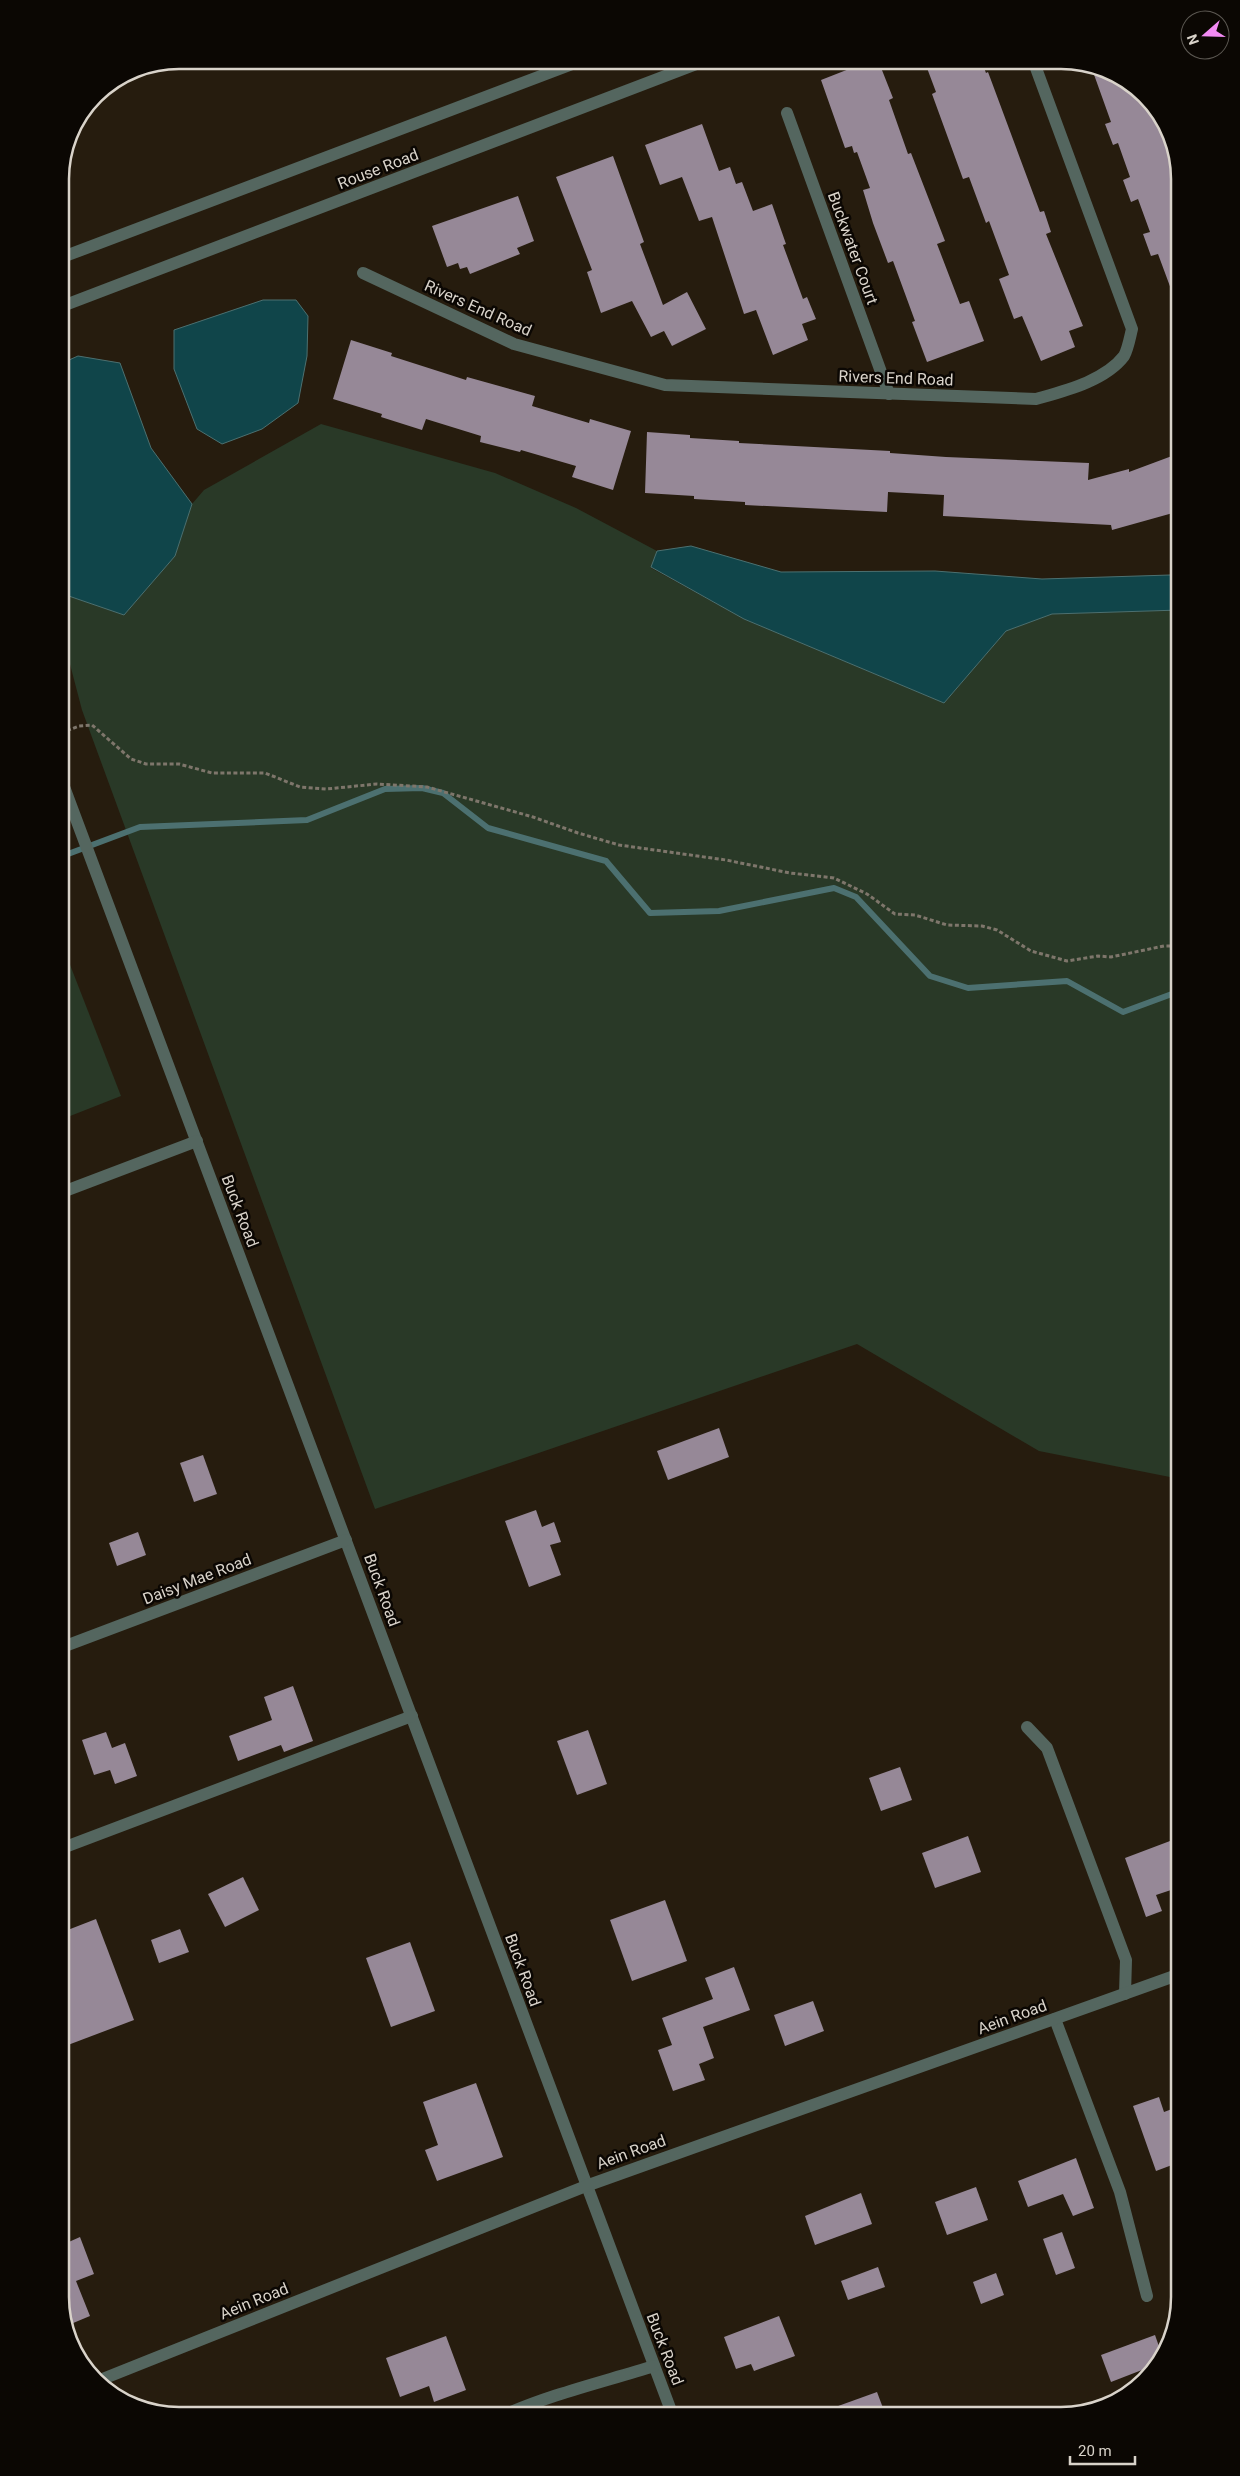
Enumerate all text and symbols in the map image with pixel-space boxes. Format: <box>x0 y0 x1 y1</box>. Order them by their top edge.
north arrow <box>1180 10 1230 60</box>
text: N <box>1184 32 1202 47</box>
street label: Rouse Road <box>335 145 421 193</box>
street label: Buckwater Court <box>824 189 882 307</box>
street label: Rivers End Road <box>422 276 534 340</box>
street label: Rivers End Road <box>838 366 954 390</box>
street label: Buck Road <box>218 1172 262 1250</box>
street label: Daisy Mae Road <box>140 1550 254 1608</box>
street label: Buck Road <box>360 1551 404 1629</box>
street label: Buck Road <box>501 1931 545 2009</box>
street label: Aein Road <box>975 1996 1049 2038</box>
street label: Aein Road <box>594 2131 668 2173</box>
street label: Aein Road <box>217 2279 291 2323</box>
street label: Buck Road <box>643 2310 687 2388</box>
scale bar <box>1070 2434 1135 2466</box>
text: 20 m <box>1078 2442 1112 2460</box>

